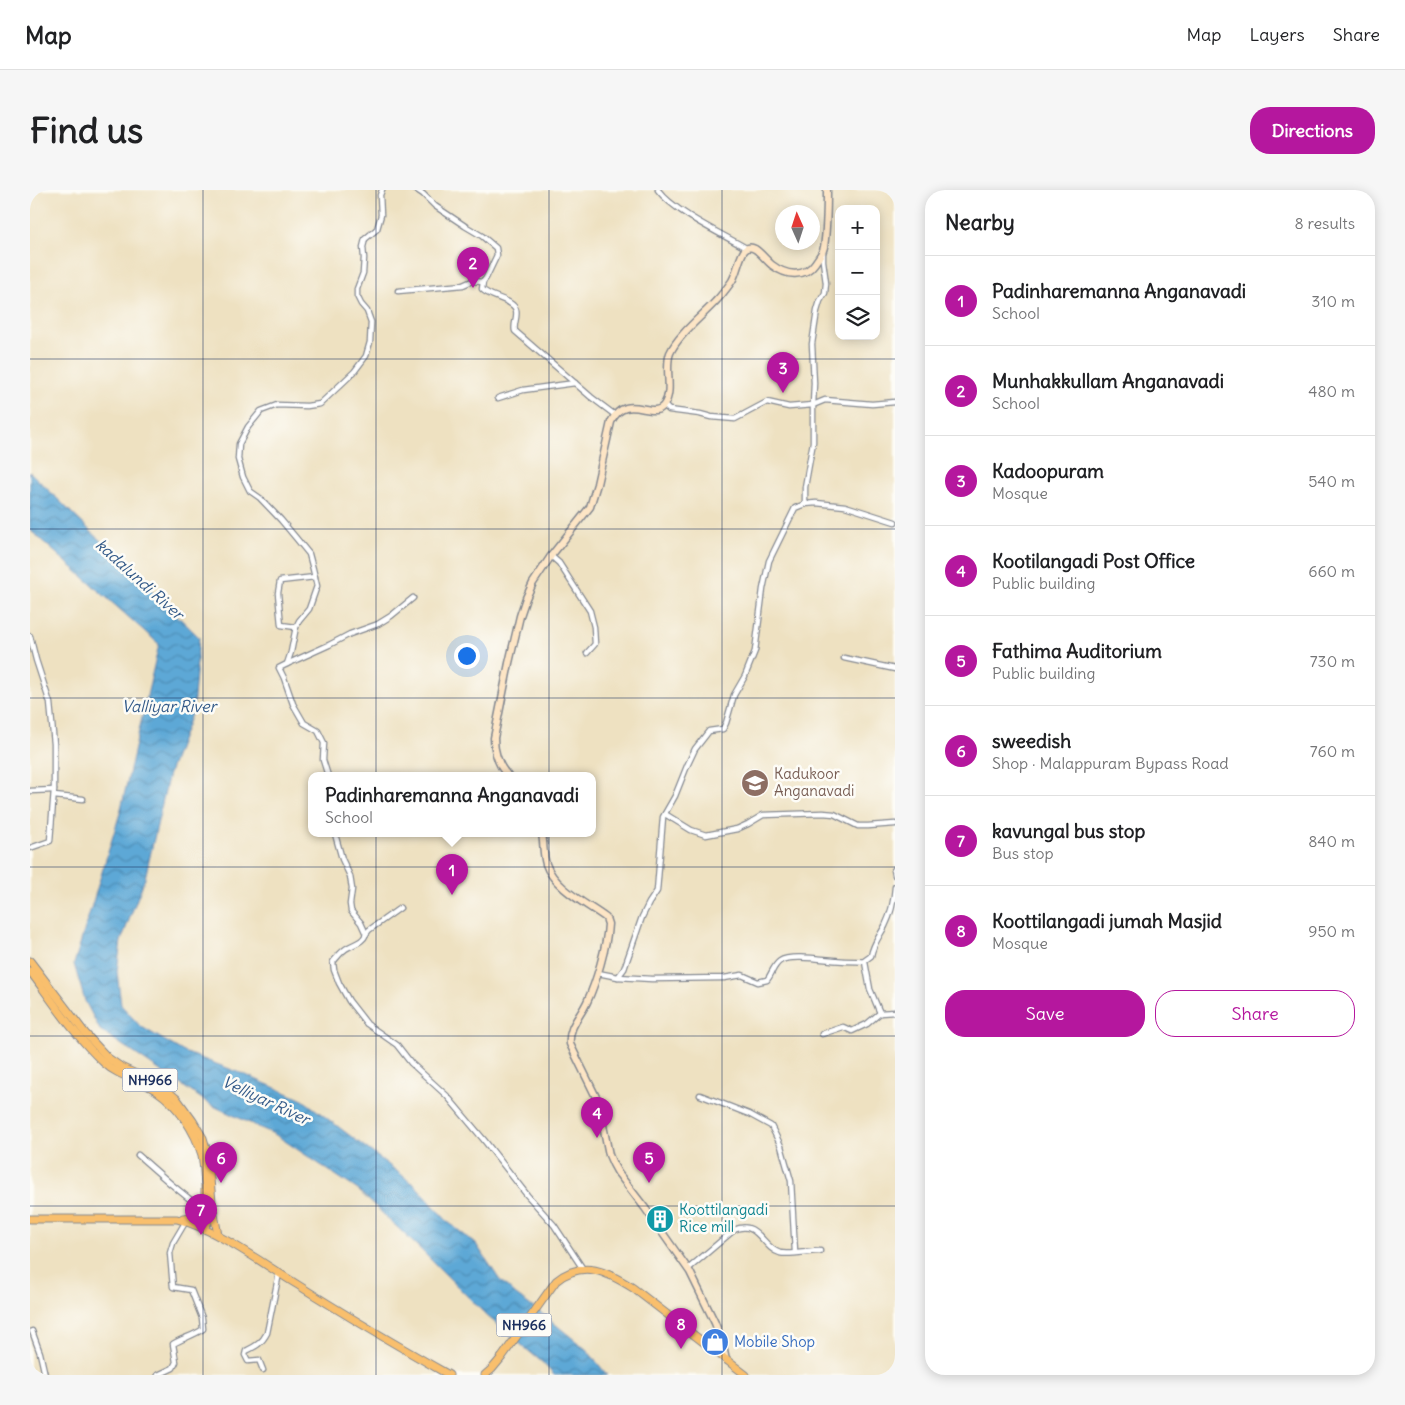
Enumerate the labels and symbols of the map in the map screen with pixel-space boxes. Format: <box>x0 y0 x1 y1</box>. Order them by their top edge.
north arrow <box>775 205 820 250</box>
pin: 2 <box>457 247 489 288</box>
pin: 3 <box>767 352 799 393</box>
water label: kadalundi River <box>92 534 190 625</box>
your location <box>454 643 480 669</box>
water label: Valliyar River <box>122 696 219 716</box>
place label: Kadukoor Anganavadi <box>774 764 854 800</box>
school or university icon: Kadukoor Anganavadi <box>740 768 770 798</box>
pin: 1 <box>436 854 468 895</box>
road number: NH966 <box>122 1068 178 1092</box>
water label: Velliyar River <box>219 1071 315 1130</box>
pin: 4 <box>581 1097 613 1138</box>
pin: 6 <box>205 1142 237 1183</box>
pin: 5 <box>633 1142 665 1183</box>
pin: 7 <box>185 1194 217 1235</box>
place label: Koottilangadi Rice mill <box>679 1200 768 1236</box>
building icon: Koottilangadi Rice mill <box>645 1204 675 1234</box>
pin: 8 <box>665 1308 697 1349</box>
road number: NH966 <box>496 1314 552 1336</box>
shop icon: Mobile Shop <box>700 1327 730 1357</box>
place label: Mobile Shop <box>734 1332 815 1351</box>

